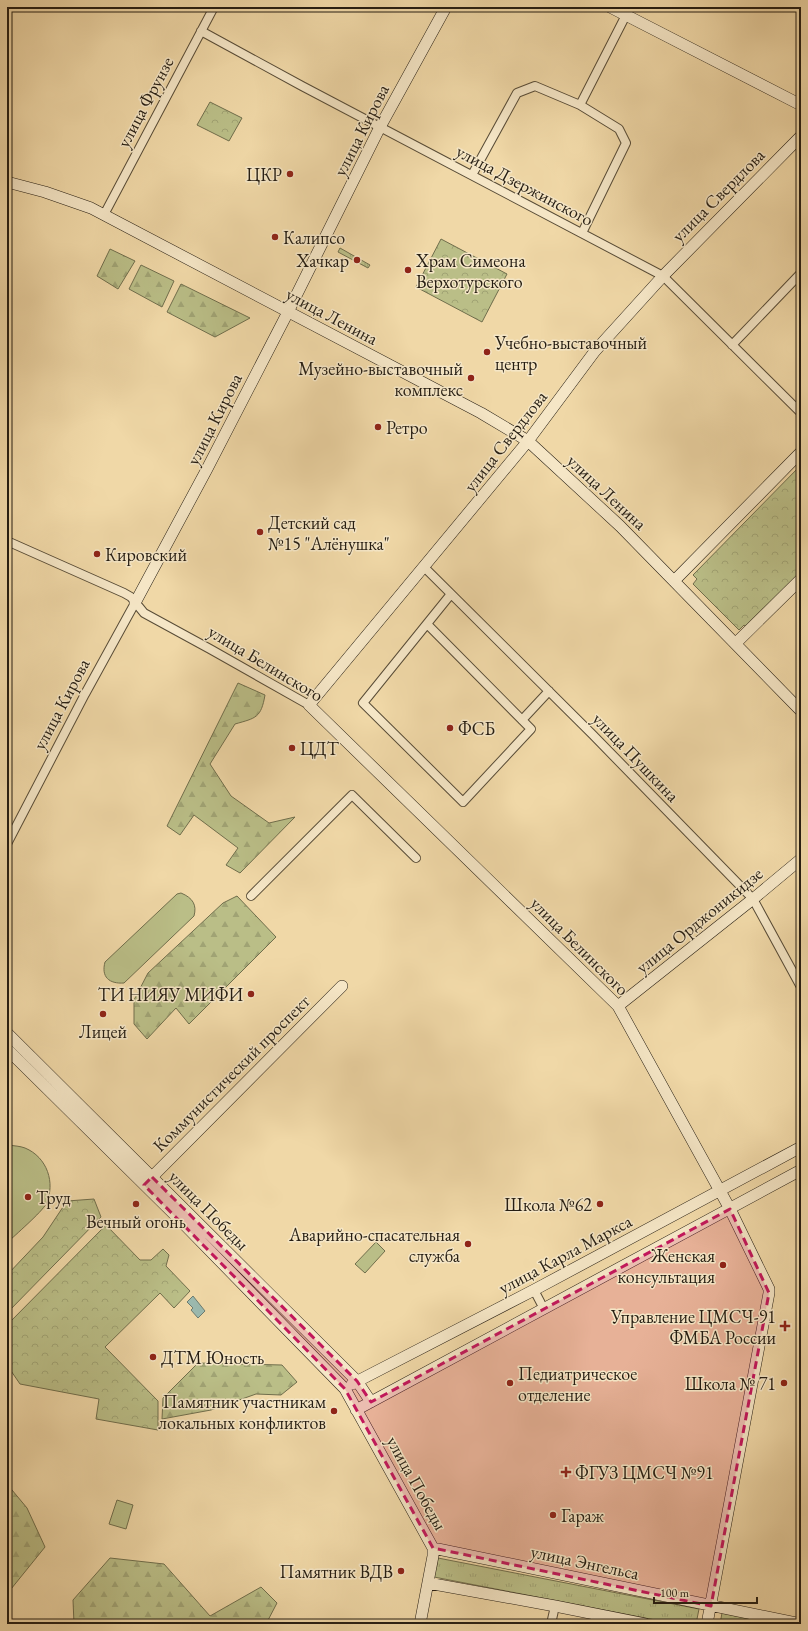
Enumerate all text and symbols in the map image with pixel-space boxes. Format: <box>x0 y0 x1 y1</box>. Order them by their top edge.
street label: улица Фрунзе <box>112 53 178 151</box>
street label: улица Кирова <box>328 79 394 180</box>
street label: улица Дзержинского <box>452 139 598 231</box>
street label: улица Свердлова <box>667 143 770 246</box>
place label: ЦКР <box>246 163 282 186</box>
marker: ЦКР <box>285 169 295 179</box>
place label: Калипсо <box>283 226 345 249</box>
marker: Калипсо <box>270 232 280 242</box>
place label: Хачкар <box>296 249 349 272</box>
place label: Храм Симеона Верхотурского <box>415 249 526 293</box>
marker: Хачкар <box>352 255 362 265</box>
marker: Храм Симеона Верхотурского <box>403 265 413 275</box>
street label: улица Ленина <box>282 282 383 350</box>
place label: Учебно-выставочный центр <box>494 331 648 375</box>
marker: Учебно-выставочный центр <box>482 347 492 357</box>
place label: Музейно-выставочный комплекс <box>298 357 463 401</box>
street label: улица Кирова <box>181 368 247 469</box>
marker: Музейно-выставочный комплекс <box>466 373 476 383</box>
street label: улица Свердлова <box>458 385 552 496</box>
place label: Ретро <box>386 416 428 439</box>
marker: Ретро <box>373 422 383 432</box>
street label: улица Ленина <box>562 449 652 535</box>
place label: Детский сад №15 "Алёнушка" <box>268 511 390 555</box>
marker: Детский сад №15 "Алёнушка" <box>255 527 265 537</box>
place label: Кировский <box>105 543 187 566</box>
marker: Кировский <box>92 549 102 559</box>
street label: улица Белинского <box>204 620 328 706</box>
street label: улица Кирова <box>27 654 95 754</box>
street label: улица Пушкина <box>588 707 685 807</box>
place label: ФСБ <box>458 717 495 740</box>
marker: ФСБ <box>445 723 455 733</box>
place label: ЦДТ <box>300 737 340 760</box>
marker: ЦДТ <box>287 743 297 753</box>
street label: улица Орджоникидзе <box>631 862 767 978</box>
street label: улица Белинского <box>526 892 634 1000</box>
place label: ТИ НИЯУ МИФИ <box>98 983 244 1006</box>
street label: Коммунистический проспект <box>147 989 315 1157</box>
marker: ТИ НИЯУ МИФИ <box>246 989 256 999</box>
marker: Лицей <box>98 1009 108 1019</box>
place label: Лицей <box>79 1020 128 1043</box>
street label: улица Победы <box>164 1165 254 1255</box>
place label: Труд <box>36 1186 71 1209</box>
marker: Труд <box>23 1192 33 1202</box>
place label: Школа №62 <box>504 1193 592 1216</box>
marker: Вечный огонь <box>131 1199 141 1209</box>
marker: Школа №62 <box>595 1199 605 1209</box>
street label: улица Карла Маркса <box>494 1209 636 1299</box>
place label: Вечный огонь <box>86 1210 186 1233</box>
place label: Аварийно-спасательная служба <box>288 1223 461 1267</box>
marker: Аварийно-спасательная служба <box>463 1239 473 1249</box>
place label: Женская консультация <box>618 1244 715 1288</box>
marker: Женская консультация <box>718 1260 728 1270</box>
place label: Управление ЦМСЧ-91 ФМБА России <box>610 1305 776 1349</box>
marker: Управление ЦМСЧ-91 ФМБА России <box>779 1320 791 1332</box>
place label: ДТМ Юность <box>161 1346 264 1369</box>
marker: ДТМ Юность <box>148 1352 158 1362</box>
place label: Педиатрическое отделение <box>518 1362 637 1406</box>
place label: Школа № 71 <box>685 1372 776 1395</box>
marker: Педиатрическое отделение <box>505 1378 515 1388</box>
marker: Школа № 71 <box>779 1378 789 1388</box>
place label: Памятник участникам локальных конфликтов <box>158 1390 327 1434</box>
marker: Памятник участникам локальных конфликтов <box>329 1406 339 1416</box>
street label: улица Победы <box>382 1432 452 1534</box>
place label: ФГУЗ ЦМСЧ №91 <box>575 1461 714 1484</box>
marker: ФГУЗ ЦМСЧ №91 <box>560 1466 572 1478</box>
place label: Гараж <box>561 1504 604 1527</box>
marker: Гараж <box>548 1510 558 1520</box>
street label: улица Энгельса <box>529 1539 642 1585</box>
place label: Памятник ВДВ <box>280 1560 393 1583</box>
marker: Памятник ВДВ <box>396 1566 406 1576</box>
scale bar <box>654 1579 757 1605</box>
text: 100 m <box>660 1585 690 1601</box>

